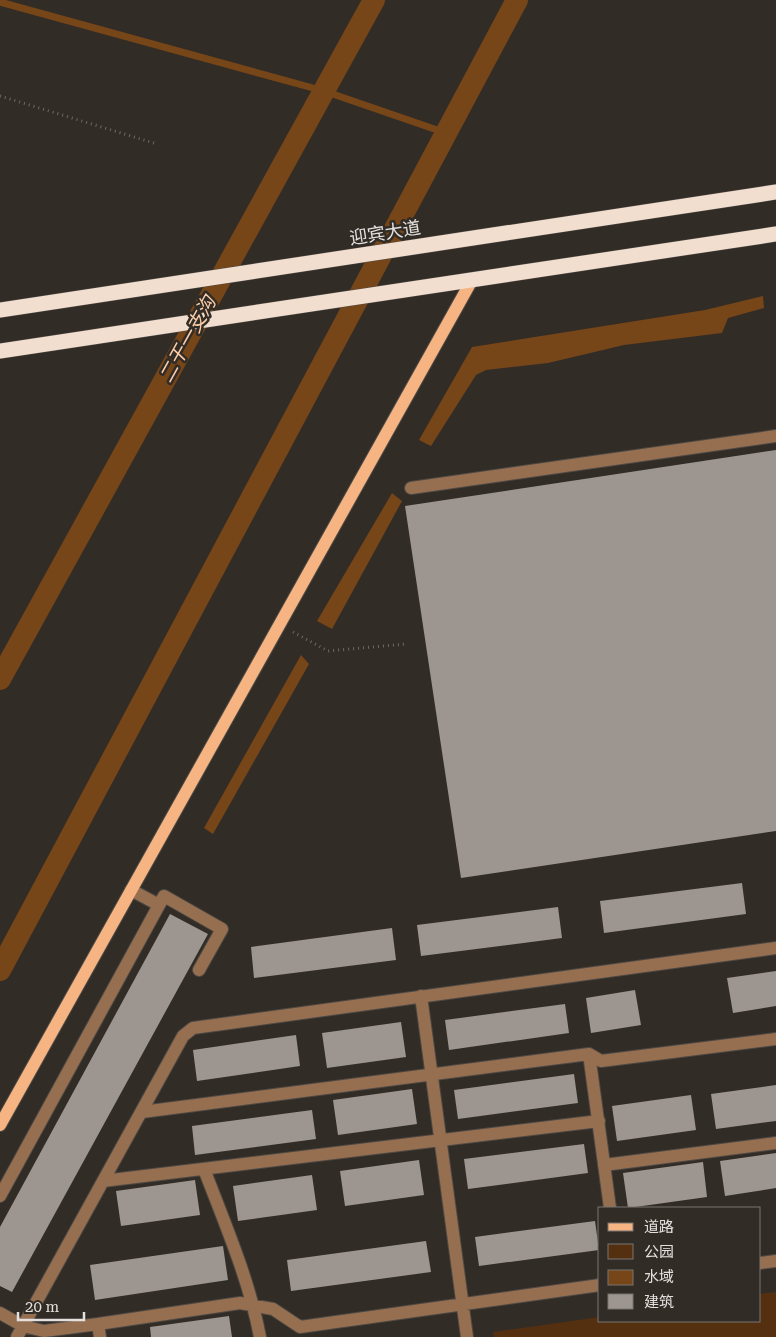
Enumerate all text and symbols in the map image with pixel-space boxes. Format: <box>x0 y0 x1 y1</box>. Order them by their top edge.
street label: 迎宾大道 <box>348 217 422 249</box>
water label: 二干一支沟 <box>154 290 221 386</box>
legend <box>598 1207 761 1322</box>
text: 道路 <box>644 1218 674 1236</box>
text: 公园 <box>644 1243 674 1261</box>
text: 水域 <box>644 1268 674 1286</box>
scale bar <box>18 1290 84 1322</box>
text: 建筑 <box>644 1293 674 1311</box>
text: 20 m <box>25 1298 60 1316</box>

